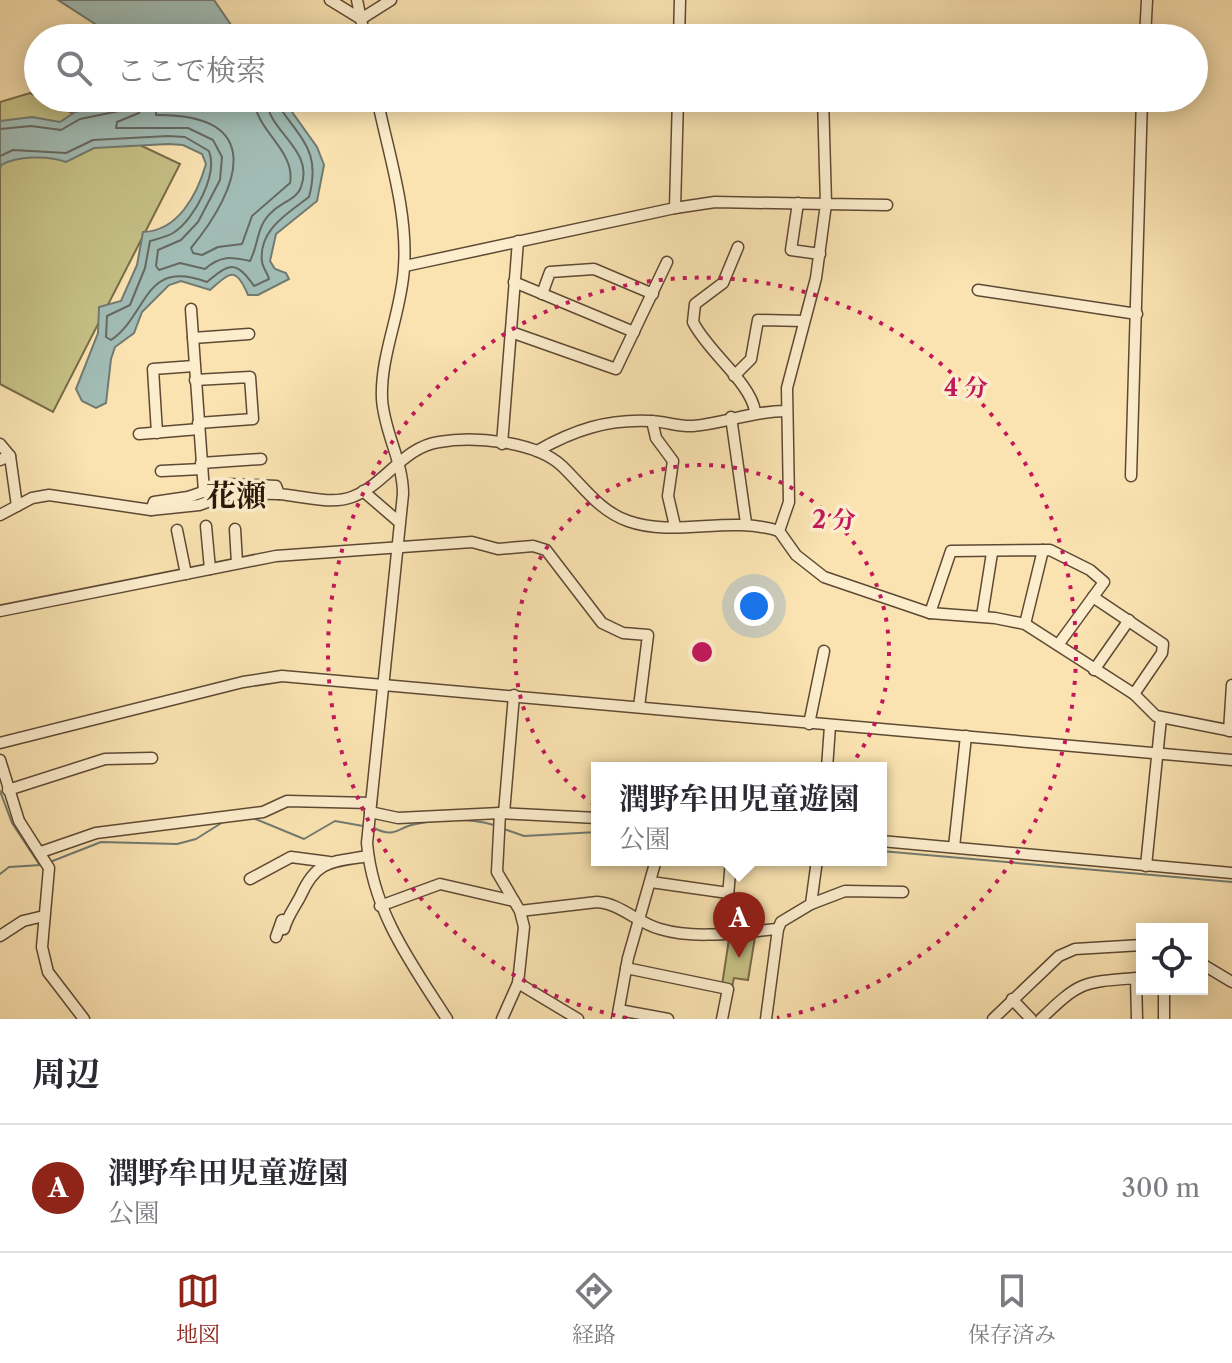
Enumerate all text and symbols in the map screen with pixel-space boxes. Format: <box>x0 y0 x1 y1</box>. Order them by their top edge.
search box <box>24 24 1208 112</box>
icon: search <box>52 46 96 90</box>
text: ここで検索 <box>116 52 266 89</box>
text: 4 分 <box>944 373 988 402</box>
district label: 花瀬 <box>206 477 266 514</box>
text: 2 分 <box>812 505 856 534</box>
your location <box>734 586 774 626</box>
centre of rings <box>688 638 716 666</box>
popup <box>591 762 887 866</box>
text: 潤野牟田児童遊園 <box>619 780 859 817</box>
text: 公園 <box>619 823 671 855</box>
pin: A <box>713 892 765 958</box>
map controls <box>1136 923 1208 995</box>
button: locate <box>1136 923 1208 995</box>
text: 周辺 <box>32 1053 100 1095</box>
text: 潤野牟田児童遊園 <box>108 1154 348 1191</box>
text: A <box>48 1172 68 1204</box>
text: 300 m <box>1122 1172 1200 1204</box>
text: 公園 <box>108 1197 160 1229</box>
tab: 地図 <box>176 1269 220 1348</box>
tab: 経路 <box>572 1269 616 1348</box>
tab: 保存済み <box>968 1269 1056 1348</box>

